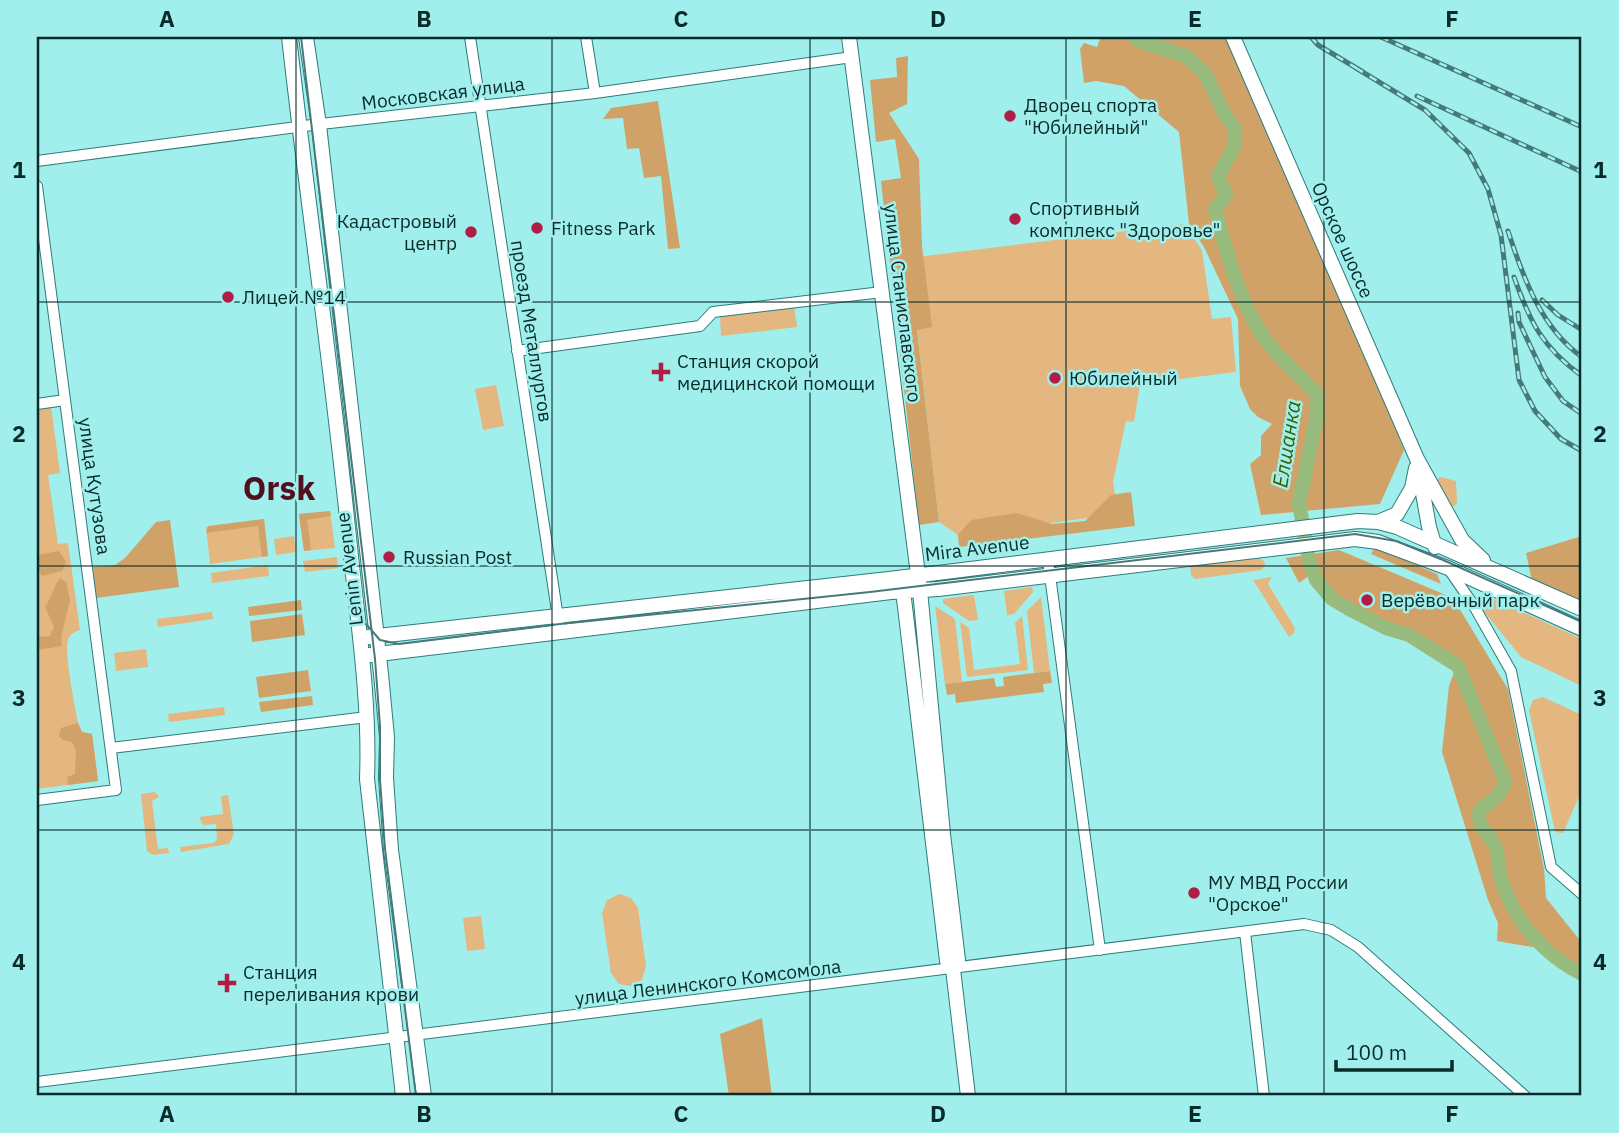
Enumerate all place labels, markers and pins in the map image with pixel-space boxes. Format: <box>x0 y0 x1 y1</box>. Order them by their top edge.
place label: Дворец спорта "Юбилейный" <box>1024 93 1157 139</box>
marker: Дворец спорта "Юбилейный" <box>1002 108 1018 124</box>
place label: Спортивный комплекс "Здоровье" <box>1029 196 1221 242</box>
place label: Кадастровый центр <box>337 209 457 255</box>
marker: Спортивный комплекс "Здоровье" <box>1007 211 1023 227</box>
place label: Fitness Park <box>551 216 656 240</box>
marker: Fitness Park <box>529 220 545 236</box>
marker: Кадастровый центр <box>463 224 479 240</box>
place label: Лицей №14 <box>242 285 346 309</box>
marker: Лицей №14 <box>220 289 236 305</box>
place label: Станция скорой медицинской помощи <box>677 349 875 395</box>
marker: Станция скорой медицинской помощи <box>651 362 671 382</box>
place label: Юбилейный <box>1069 366 1178 390</box>
marker: Юбилейный <box>1047 370 1063 386</box>
place label: Russian Post <box>403 545 512 569</box>
marker: Russian Post <box>381 549 397 565</box>
place label: Верёвочный парк <box>1381 588 1540 612</box>
marker: Верёвочный парк <box>1359 592 1375 608</box>
place label: МУ МВД России "Орское" <box>1208 870 1348 916</box>
marker: МУ МВД России "Орское" <box>1186 885 1202 901</box>
place label: Станция переливания крови <box>243 960 419 1006</box>
marker: Станция переливания крови <box>217 973 237 993</box>

